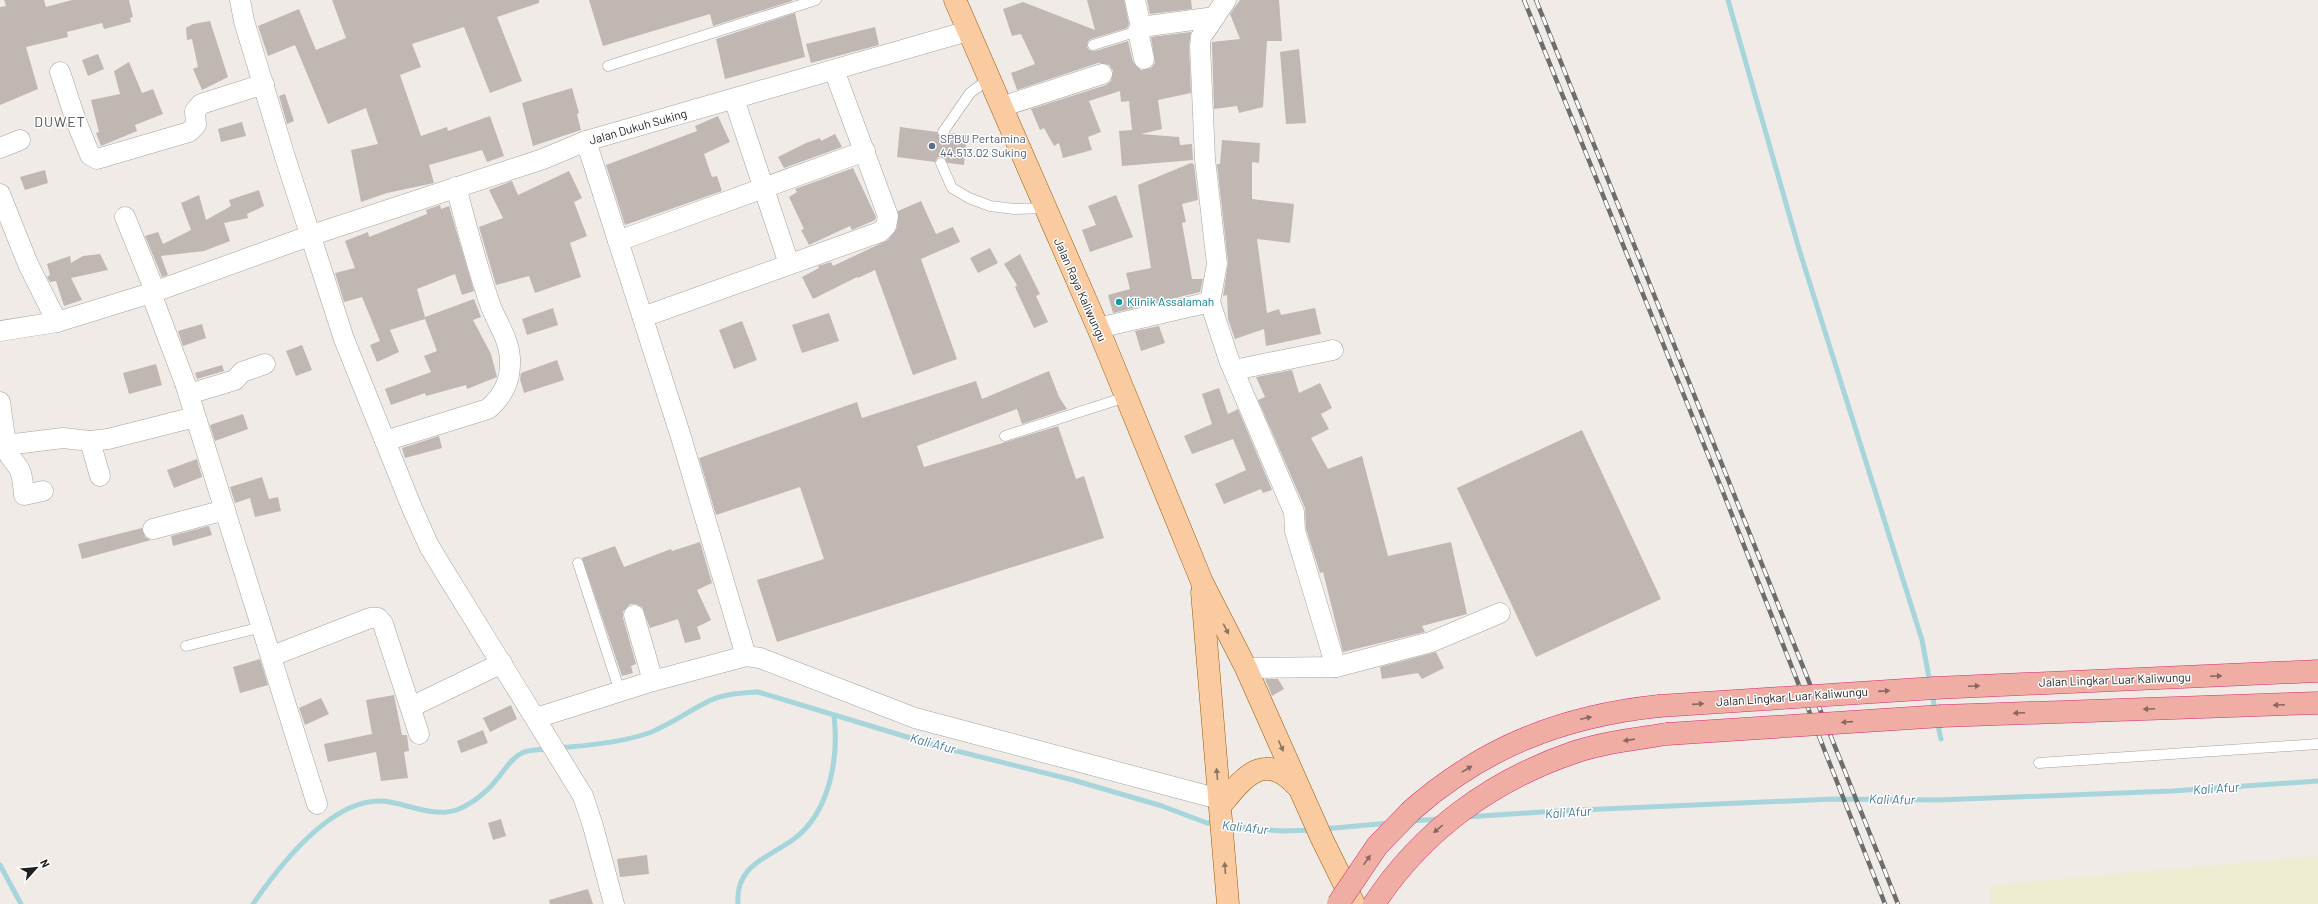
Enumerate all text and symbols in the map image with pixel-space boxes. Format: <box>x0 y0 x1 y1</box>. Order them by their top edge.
street label: Jalan Dukuh Suking <box>587 105 688 147</box>
district label: DUWET <box>34 113 86 130</box>
place label: SPBU Pertamina 44.513.02 Suking <box>940 131 1027 159</box>
marker: SPBU Pertamina 44.513.02 Suking <box>927 141 937 151</box>
street label: Jalan Raya Kaliwungu <box>1052 236 1110 344</box>
place label: Klinik Assalamah <box>1127 294 1214 308</box>
marker: Klinik Assalamah <box>1114 297 1124 307</box>
one-way arrow <box>1223 623 1229 634</box>
street label: Jalan Lingkar Luar Kaliwungu <box>2039 669 2191 689</box>
one-way arrow <box>2210 672 2222 679</box>
one-way arrow <box>1968 683 1980 690</box>
street label: Jalan Lingkar Luar Kaliwungu <box>1716 684 1868 708</box>
one-way arrow <box>1878 688 1890 695</box>
one-way arrow <box>1692 700 1704 707</box>
one-way arrow <box>2273 701 2285 708</box>
one-way arrow <box>2142 706 2155 712</box>
one-way arrow <box>2012 710 2025 716</box>
one-way arrow <box>1579 715 1592 721</box>
one-way arrow <box>1841 719 1853 726</box>
water label: Kali Afur <box>909 729 958 757</box>
one-way arrow <box>1623 737 1635 743</box>
one-way arrow <box>1278 741 1284 752</box>
one-way arrow <box>1461 766 1473 773</box>
one-way arrow <box>1213 768 1220 780</box>
water label: Kali Afur <box>2192 778 2240 798</box>
water label: Kali Afur <box>1869 791 1916 807</box>
water label: Kali Afur <box>1544 802 1592 822</box>
water label: Kali Afur <box>1221 817 1269 837</box>
one-way arrow <box>1433 824 1444 833</box>
north arrow <box>16 848 56 888</box>
one-way arrow <box>1363 854 1371 865</box>
text: N <box>38 857 53 869</box>
one-way arrow <box>1222 862 1228 874</box>

